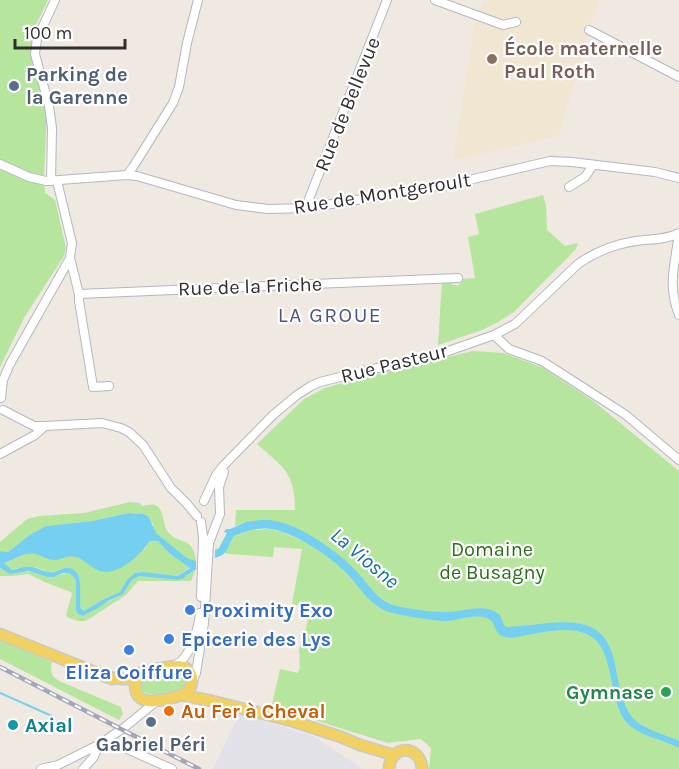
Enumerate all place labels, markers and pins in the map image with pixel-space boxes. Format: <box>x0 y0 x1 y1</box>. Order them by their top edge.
place label: École maternelle Paul Roth <box>504 35 662 83</box>
marker: École maternelle Paul Roth <box>485 52 499 66</box>
place label: Parking de la Garenne <box>26 63 128 109</box>
marker: Parking de la Garenne <box>7 79 21 93</box>
place label: Proximity Exo <box>202 599 333 622</box>
marker: Proximity Exo <box>183 603 197 617</box>
place label: Epicerie des Lys <box>181 628 331 651</box>
marker: Epicerie des Lys <box>162 632 176 646</box>
marker: Eliza Coiffure <box>122 643 136 657</box>
place label: Eliza Coiffure <box>65 661 193 684</box>
place label: Gymnase <box>566 681 654 704</box>
marker: Gymnase <box>659 685 673 699</box>
place label: Au Fer à Cheval <box>181 700 326 723</box>
marker: Au Fer à Cheval <box>162 704 176 718</box>
place label: Axial <box>25 714 73 737</box>
marker: Gabriel Péri <box>144 715 158 729</box>
marker: Axial <box>6 718 20 732</box>
place label: Gabriel Péri <box>96 733 206 756</box>

